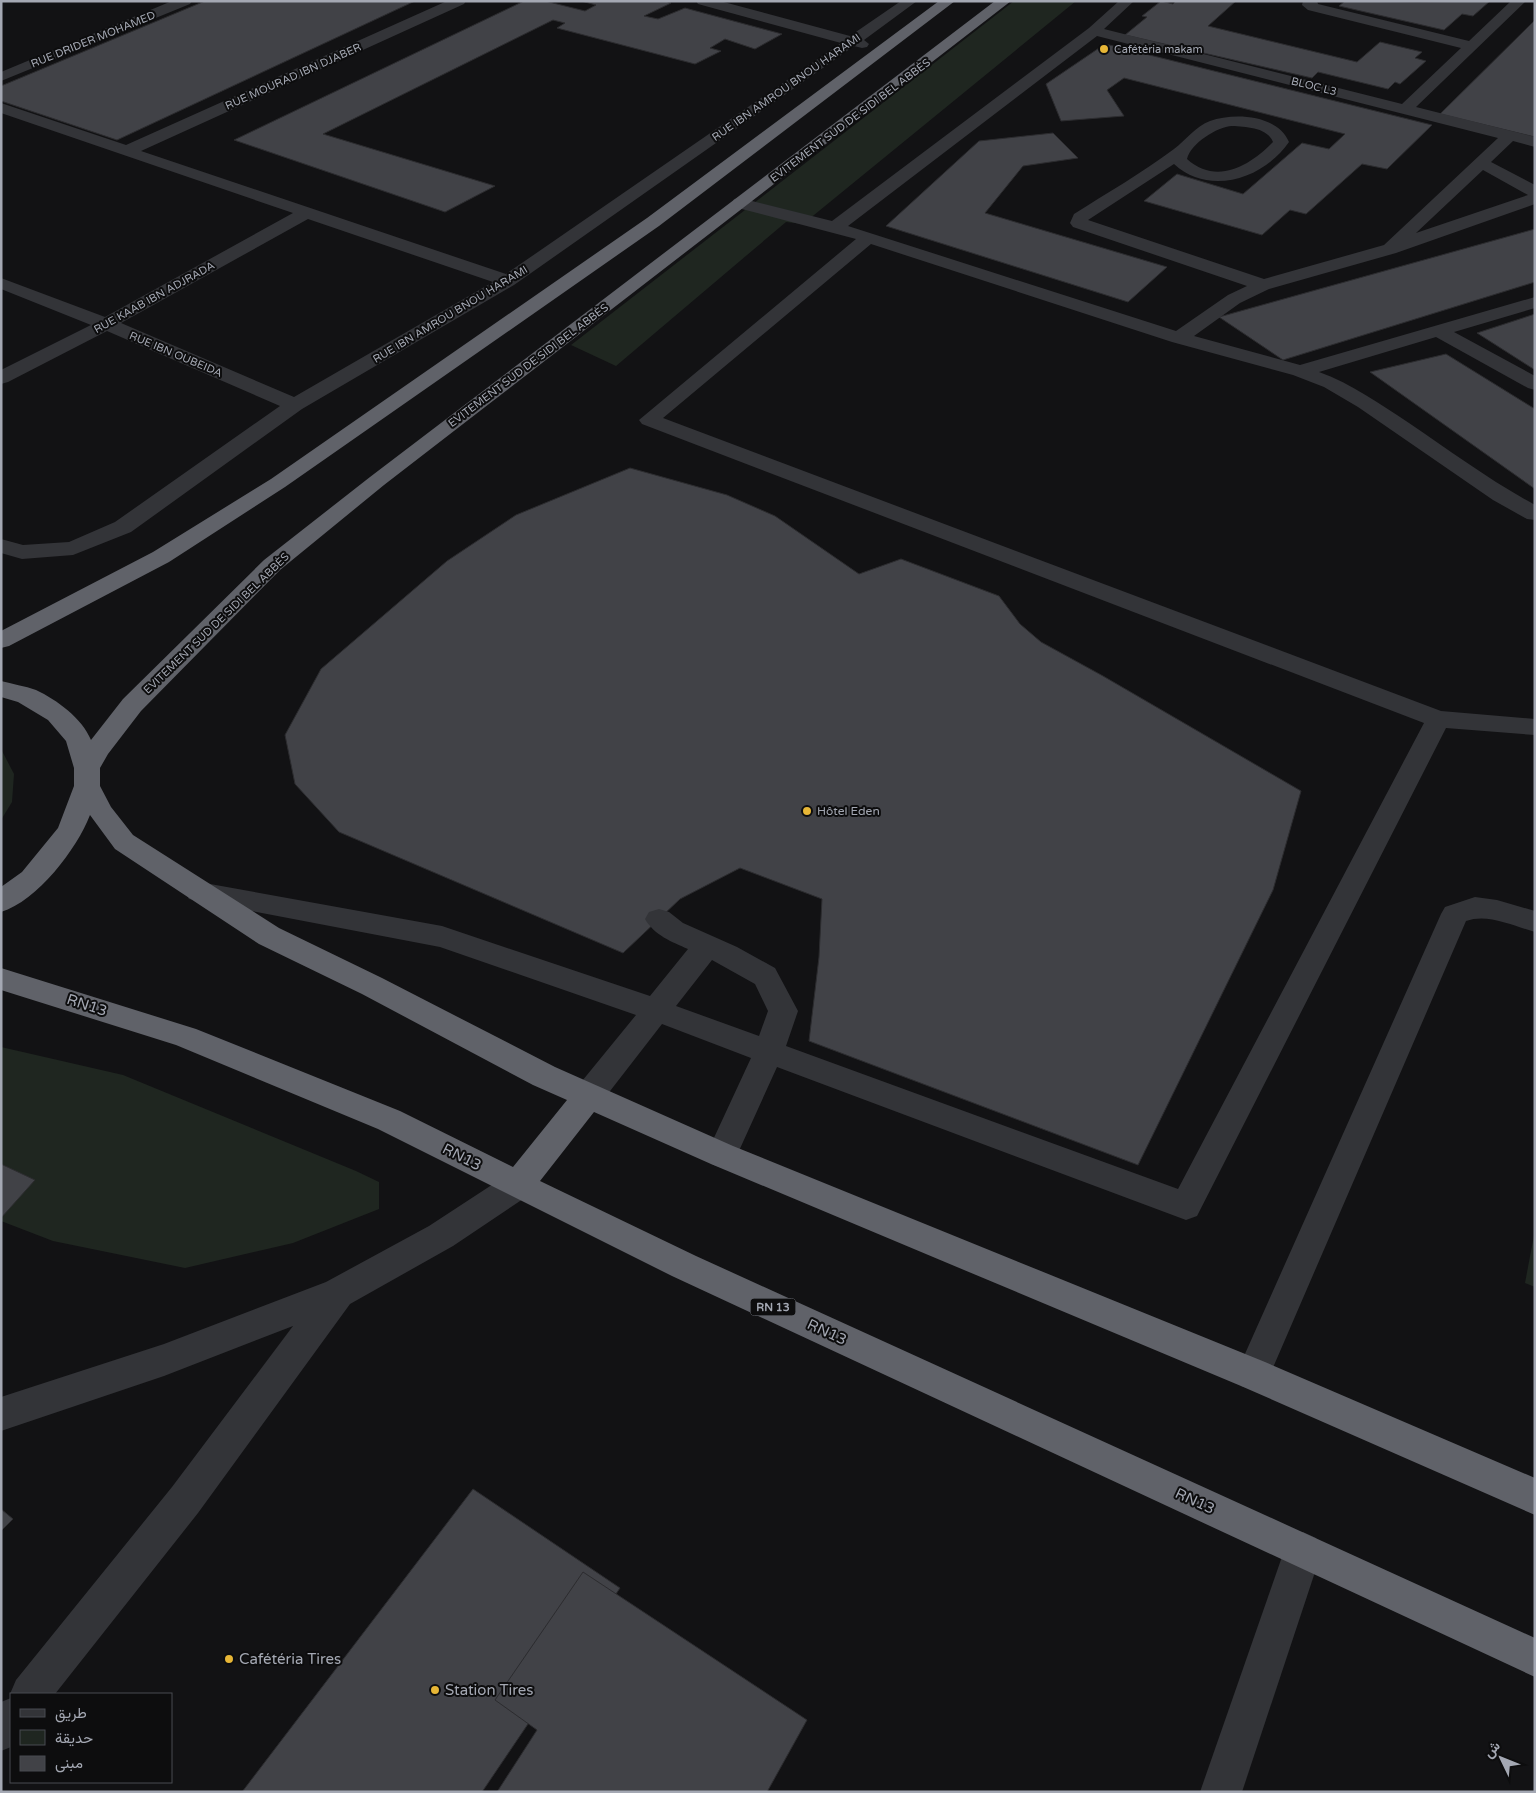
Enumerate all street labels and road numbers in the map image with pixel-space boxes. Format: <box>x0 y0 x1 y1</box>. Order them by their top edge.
street label: RUE DRIDER MOHAMED <box>29 8 157 70</box>
street label: RUE IBN AMROU BNOU HARAMI <box>710 31 863 144</box>
street label: RUE MOURAD IBN DJABER <box>223 40 363 112</box>
street label: EVITEMENT SUD DE SIDI BEL ABBÈS <box>767 55 933 185</box>
street label: BLOC L3 <box>1290 75 1338 98</box>
street label: RUE KAAB IBN ADJRADA <box>92 259 217 336</box>
street label: RUE IBN AMROU BNOU HARAMI <box>371 263 530 366</box>
street label: EVITEMENT SUD DE SIDI BEL ABBÈS <box>445 300 611 430</box>
street label: RUE IBN OUBEIDA <box>127 329 224 380</box>
street label: EVITEMENT SUD DE SIDI BEL ABBÈS <box>140 549 292 697</box>
street label: RN13 <box>64 990 110 1020</box>
street label: RN13 <box>439 1140 485 1174</box>
road number: RN 13 <box>750 1298 796 1315</box>
street label: RN13 <box>804 1315 850 1349</box>
street label: RN13 <box>1172 1484 1218 1518</box>

